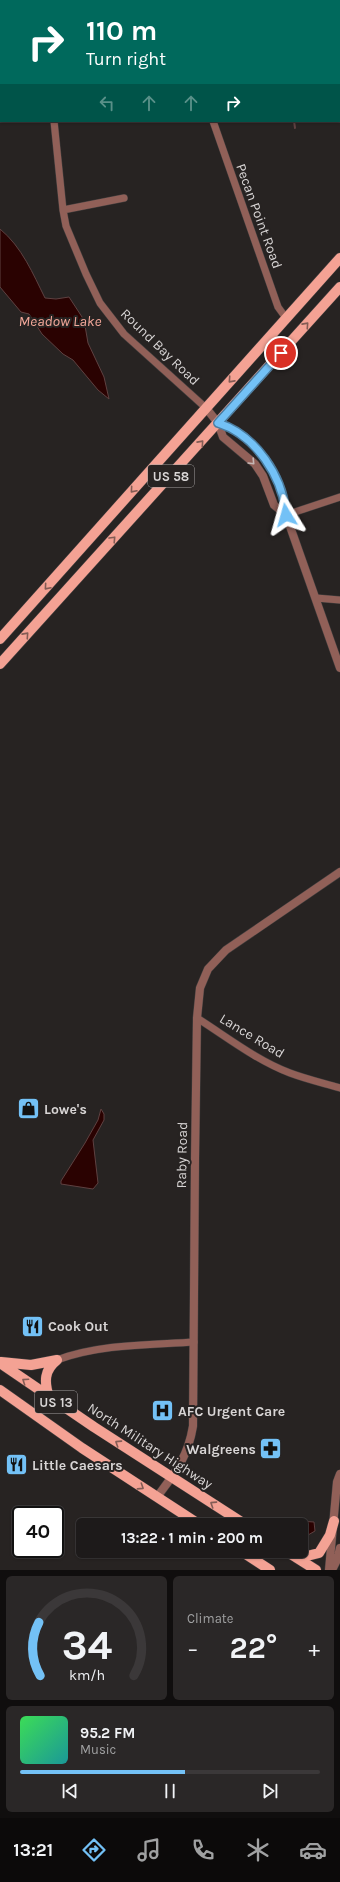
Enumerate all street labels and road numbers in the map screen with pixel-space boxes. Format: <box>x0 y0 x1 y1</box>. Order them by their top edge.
street label: Pecan Point Road <box>232 161 286 271</box>
street label: Round Bay Road <box>117 305 203 389</box>
road number: US 58 <box>148 465 194 487</box>
street label: Lance Road <box>216 1010 288 1062</box>
street label: Raby Road <box>173 1122 191 1188</box>
road number: US 13 <box>35 1391 77 1413</box>
street label: North Military Highway <box>84 1399 216 1493</box>

